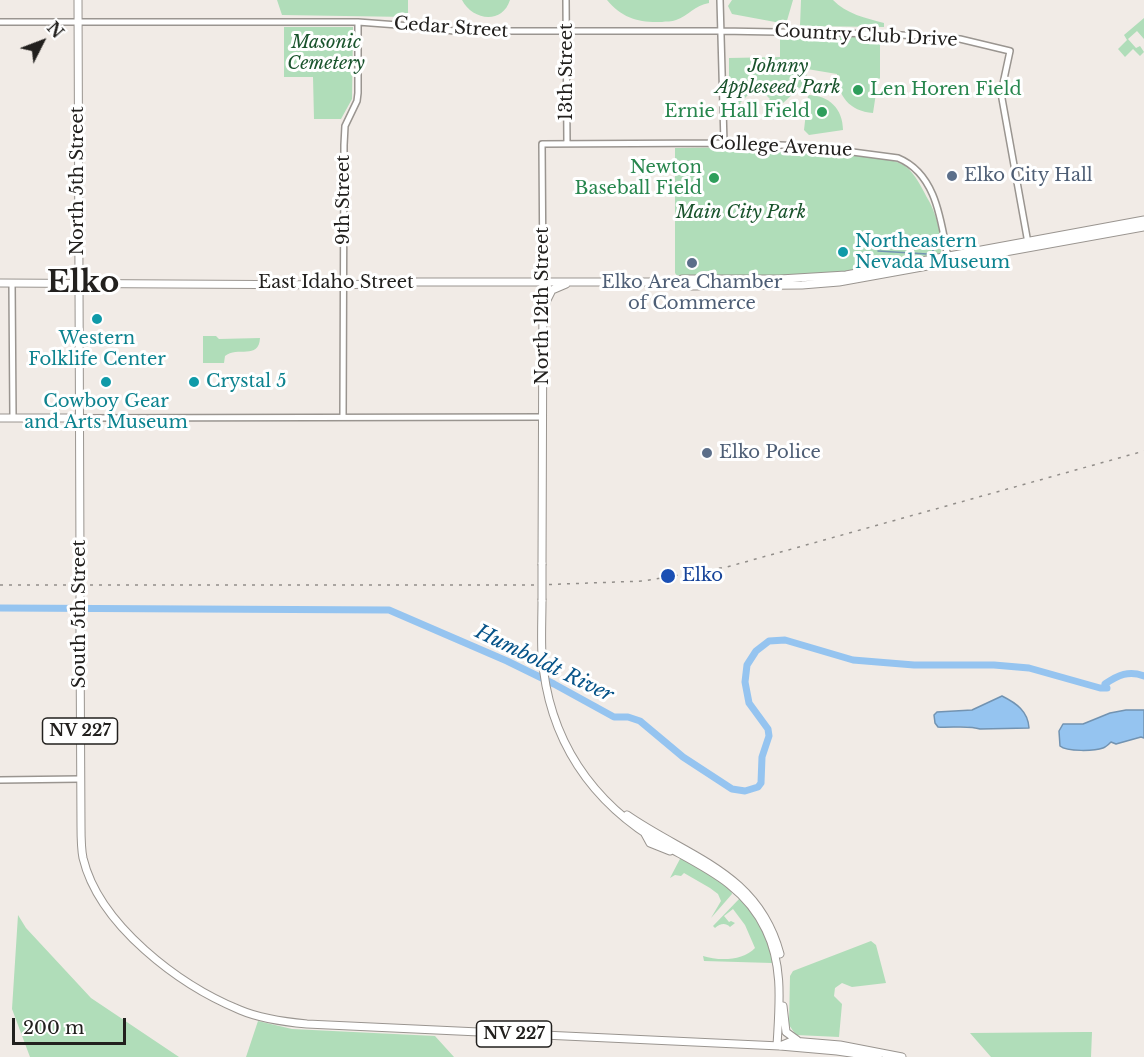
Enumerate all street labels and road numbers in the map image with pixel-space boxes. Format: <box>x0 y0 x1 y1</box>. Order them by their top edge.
street label: Cedar Street <box>393 13 509 43</box>
street label: Country Club Drive <box>774 20 958 52</box>
street label: 13th Street <box>556 23 578 121</box>
street label: North 5th Street <box>67 106 89 256</box>
street label: College Avenue <box>709 132 853 162</box>
street label: 9th Street <box>333 155 355 245</box>
street label: North 12th Street <box>532 227 554 385</box>
street label: East Idaho Street <box>258 272 414 294</box>
street label: South 5th Street <box>69 540 91 688</box>
road number: NV 227 <box>42 718 118 744</box>
road number: NV 227 <box>476 1021 552 1047</box>

